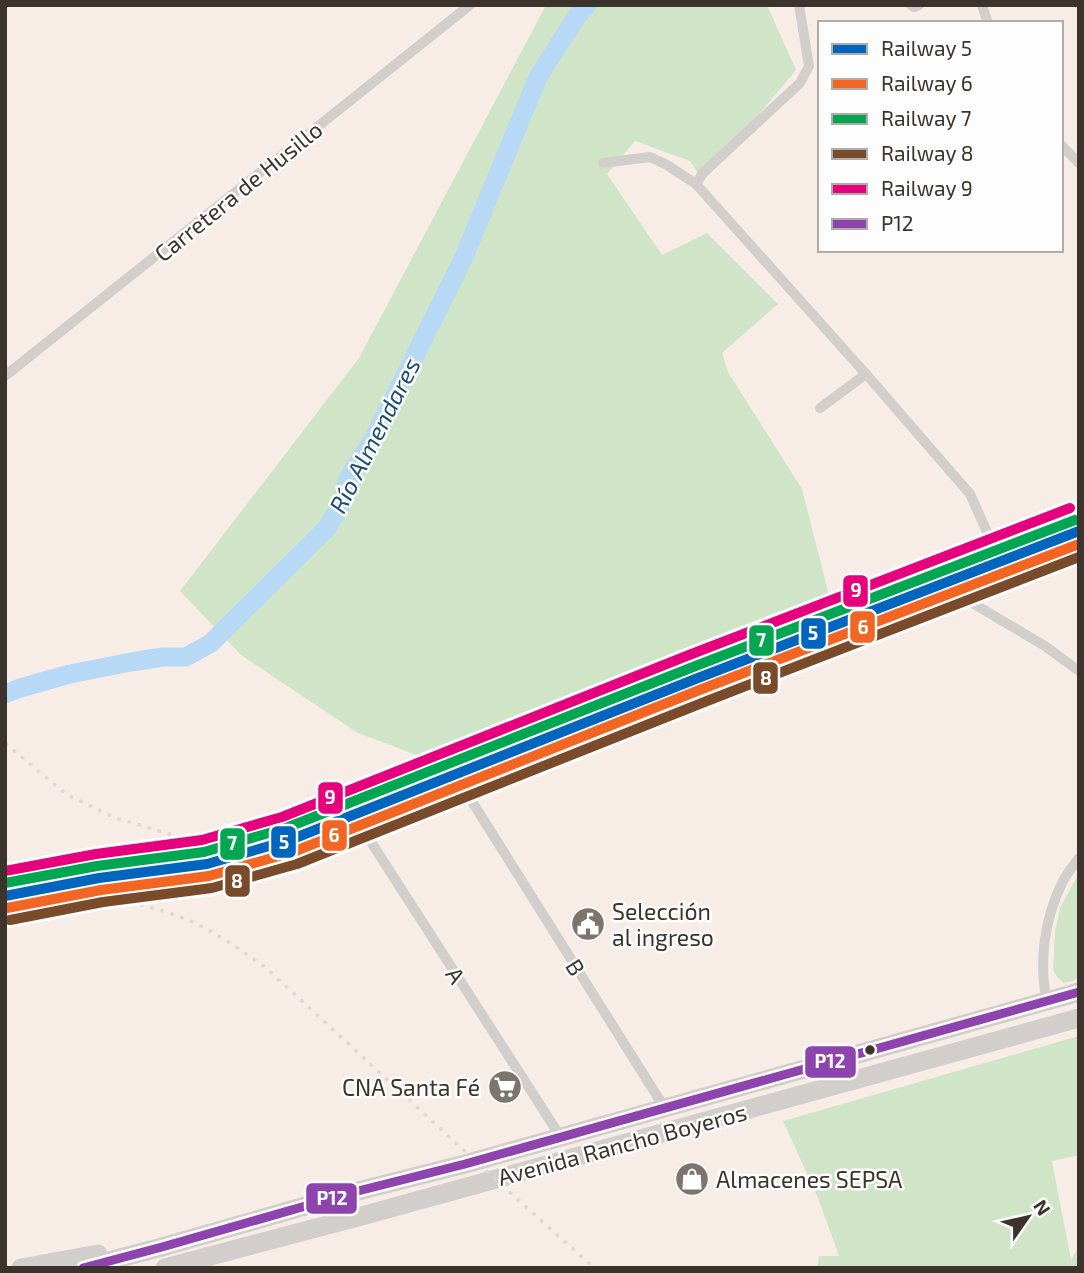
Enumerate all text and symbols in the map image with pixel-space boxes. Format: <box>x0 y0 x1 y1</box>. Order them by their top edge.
legend <box>818 21 1063 252</box>
text: Railway 5 <box>881 35 972 60</box>
text: Railway 6 <box>881 70 973 95</box>
text: Railway 7 <box>881 105 972 130</box>
street label: Carretera de Husillo <box>149 115 327 267</box>
text: Railway 8 <box>881 140 974 165</box>
text: Railway 9 <box>881 175 973 200</box>
text: P12 <box>881 210 914 235</box>
water label: Río Almendares <box>322 352 426 518</box>
line badge: 9 <box>842 574 869 608</box>
text: 9 <box>850 578 862 601</box>
line badge: 6 <box>849 610 876 644</box>
text: 6 <box>857 615 869 638</box>
line badge: 5 <box>800 617 827 650</box>
text: 5 <box>808 621 818 644</box>
line badge: 7 <box>748 624 775 657</box>
text: 7 <box>756 628 766 651</box>
line badge: 8 <box>752 661 779 695</box>
text: 8 <box>760 666 772 689</box>
line badge: 9 <box>317 781 344 815</box>
text: 9 <box>324 785 336 808</box>
line badge: 6 <box>321 819 348 852</box>
text: 6 <box>328 823 340 846</box>
line badge: 5 <box>270 825 297 859</box>
line badge: 7 <box>219 827 246 861</box>
text: 5 <box>279 830 289 853</box>
text: 7 <box>227 831 237 854</box>
line badge: 8 <box>224 864 251 898</box>
text: 8 <box>231 869 243 892</box>
place label: Selección al ingreso <box>612 897 714 951</box>
public building icon: Selección al ingreso <box>569 905 607 943</box>
street label: B <box>560 954 592 980</box>
street label: A <box>440 961 472 989</box>
unlabelled marker <box>863 1043 877 1057</box>
line badge: P12 <box>804 1045 857 1079</box>
text: P12 <box>815 1049 846 1072</box>
supermarket icon: CNA Santa Fé <box>486 1068 524 1106</box>
place label: CNA Santa Fé <box>342 1073 480 1101</box>
street label: Avenida Rancho Boyeros <box>494 1097 750 1191</box>
shop icon: Almacenes SEPSA <box>673 1160 711 1198</box>
place label: Almacenes SEPSA <box>716 1165 903 1193</box>
line badge: P12 <box>305 1182 358 1215</box>
north arrow <box>993 1182 1063 1252</box>
text: P12 <box>317 1186 348 1209</box>
text: N <box>1029 1195 1056 1219</box>

